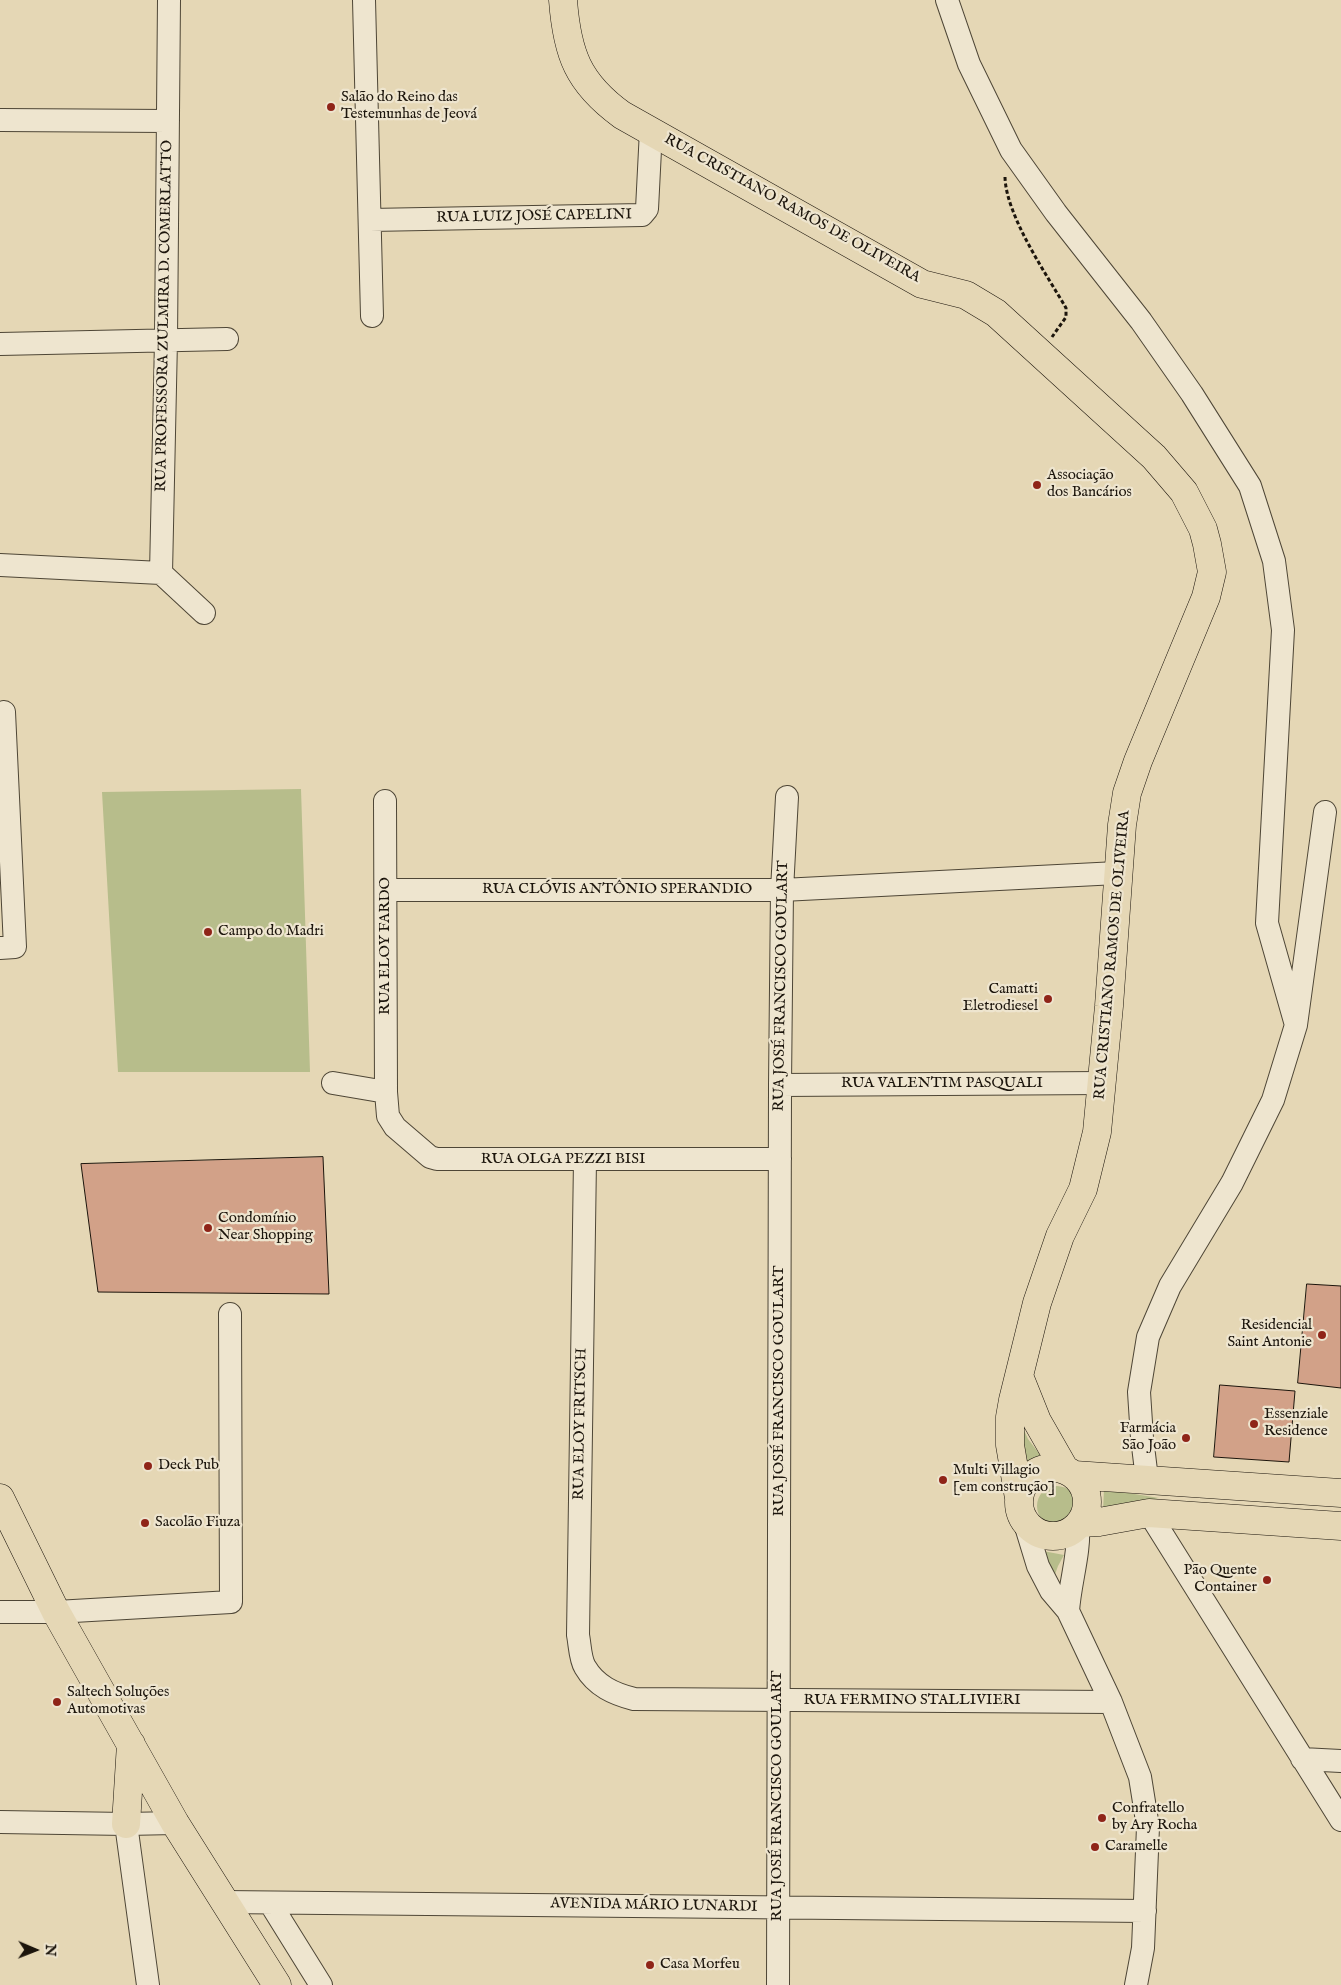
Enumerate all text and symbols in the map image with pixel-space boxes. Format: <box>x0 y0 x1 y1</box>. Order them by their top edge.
place label: Salão do Reino das Testemunhas de Jeová <box>341 89 477 124</box>
marker: Salão do Reino das Testemunhas de Jeová <box>325 101 337 113</box>
street label: RUA CRISTIANO RAMOS DE OLIVEIRA <box>661 131 923 287</box>
street label: RUA PROFESSORA ZULMIRA D. COMERLATTO <box>153 140 177 492</box>
street label: RUA LUIZ JOSÉ CAPELINI <box>436 206 632 228</box>
place label: Associação dos Bancários <box>1047 467 1132 502</box>
marker: Associação dos Bancários <box>1031 479 1043 491</box>
street label: RUA CRISTIANO RAMOS DE OLIVEIRA <box>1091 810 1135 1100</box>
street label: RUA JOSÉ FRANCISCO GOULART <box>771 860 793 1112</box>
street label: RUA ELOY FARDO <box>377 877 395 1015</box>
street label: RUA CLÓVIS ANTÔNIO SPERANDIO <box>482 881 752 899</box>
place label: Campo do Madri <box>218 923 324 941</box>
marker: Campo do Madri <box>202 926 214 938</box>
place label: Camatti Eletrodiesel <box>963 981 1038 1016</box>
marker: Camatti Eletrodiesel <box>1042 993 1054 1005</box>
street label: RUA VALENTIM PASQUALI <box>841 1075 1043 1093</box>
street label: RUA OLGA PEZZI BISI <box>481 1151 645 1169</box>
place label: Condomínio Near Shopping <box>218 1210 313 1245</box>
marker: Condomínio Near Shopping <box>202 1222 214 1234</box>
street label: RUA JOSÉ FRANCISCO GOULART <box>771 1266 789 1516</box>
place label: Residencial Saint Antonie <box>1227 1317 1312 1352</box>
marker: Residencial Saint Antonie <box>1316 1329 1328 1341</box>
street label: RUA ELOY FRITSCH <box>571 1348 591 1500</box>
place label: Essenziale Residence <box>1264 1406 1328 1441</box>
marker: Essenziale Residence <box>1248 1418 1260 1430</box>
place label: Farmácia São João <box>1120 1420 1176 1455</box>
marker: Farmácia São João <box>1180 1432 1192 1444</box>
place label: Deck Pub <box>158 1457 219 1475</box>
marker: Deck Pub <box>142 1460 154 1472</box>
place label: Multi Villagio [em construção] <box>953 1462 1055 1497</box>
marker: Multi Villagio [em construção] <box>937 1474 949 1486</box>
place label: Sacolão Fiuza <box>155 1514 240 1532</box>
marker: Sacolão Fiuza <box>139 1517 151 1529</box>
place label: Pão Quente Container <box>1184 1562 1257 1597</box>
marker: Pão Quente Container <box>1261 1574 1273 1586</box>
street label: RUA JOSÉ FRANCISCO GOULART <box>769 1671 787 1921</box>
place label: Saltech Soluções Automotivas <box>67 1684 169 1719</box>
street label: RUA FERMINO STALLIVIERI <box>803 1692 1021 1710</box>
marker: Saltech Soluções Automotivas <box>51 1696 63 1708</box>
place label: Confratello by Ary Rocha <box>1112 1800 1197 1835</box>
marker: Confratello by Ary Rocha <box>1096 1812 1108 1824</box>
place label: Caramelle <box>1105 1838 1168 1856</box>
marker: Caramelle <box>1089 1841 1101 1853</box>
street label: AVENIDA MÁRIO LUNARDI <box>550 1895 758 1917</box>
north arrow <box>10 1925 60 1975</box>
text: N <box>41 1944 59 1956</box>
place label: Casa Morfeu <box>660 1956 740 1974</box>
marker: Casa Morfeu <box>644 1959 656 1971</box>

